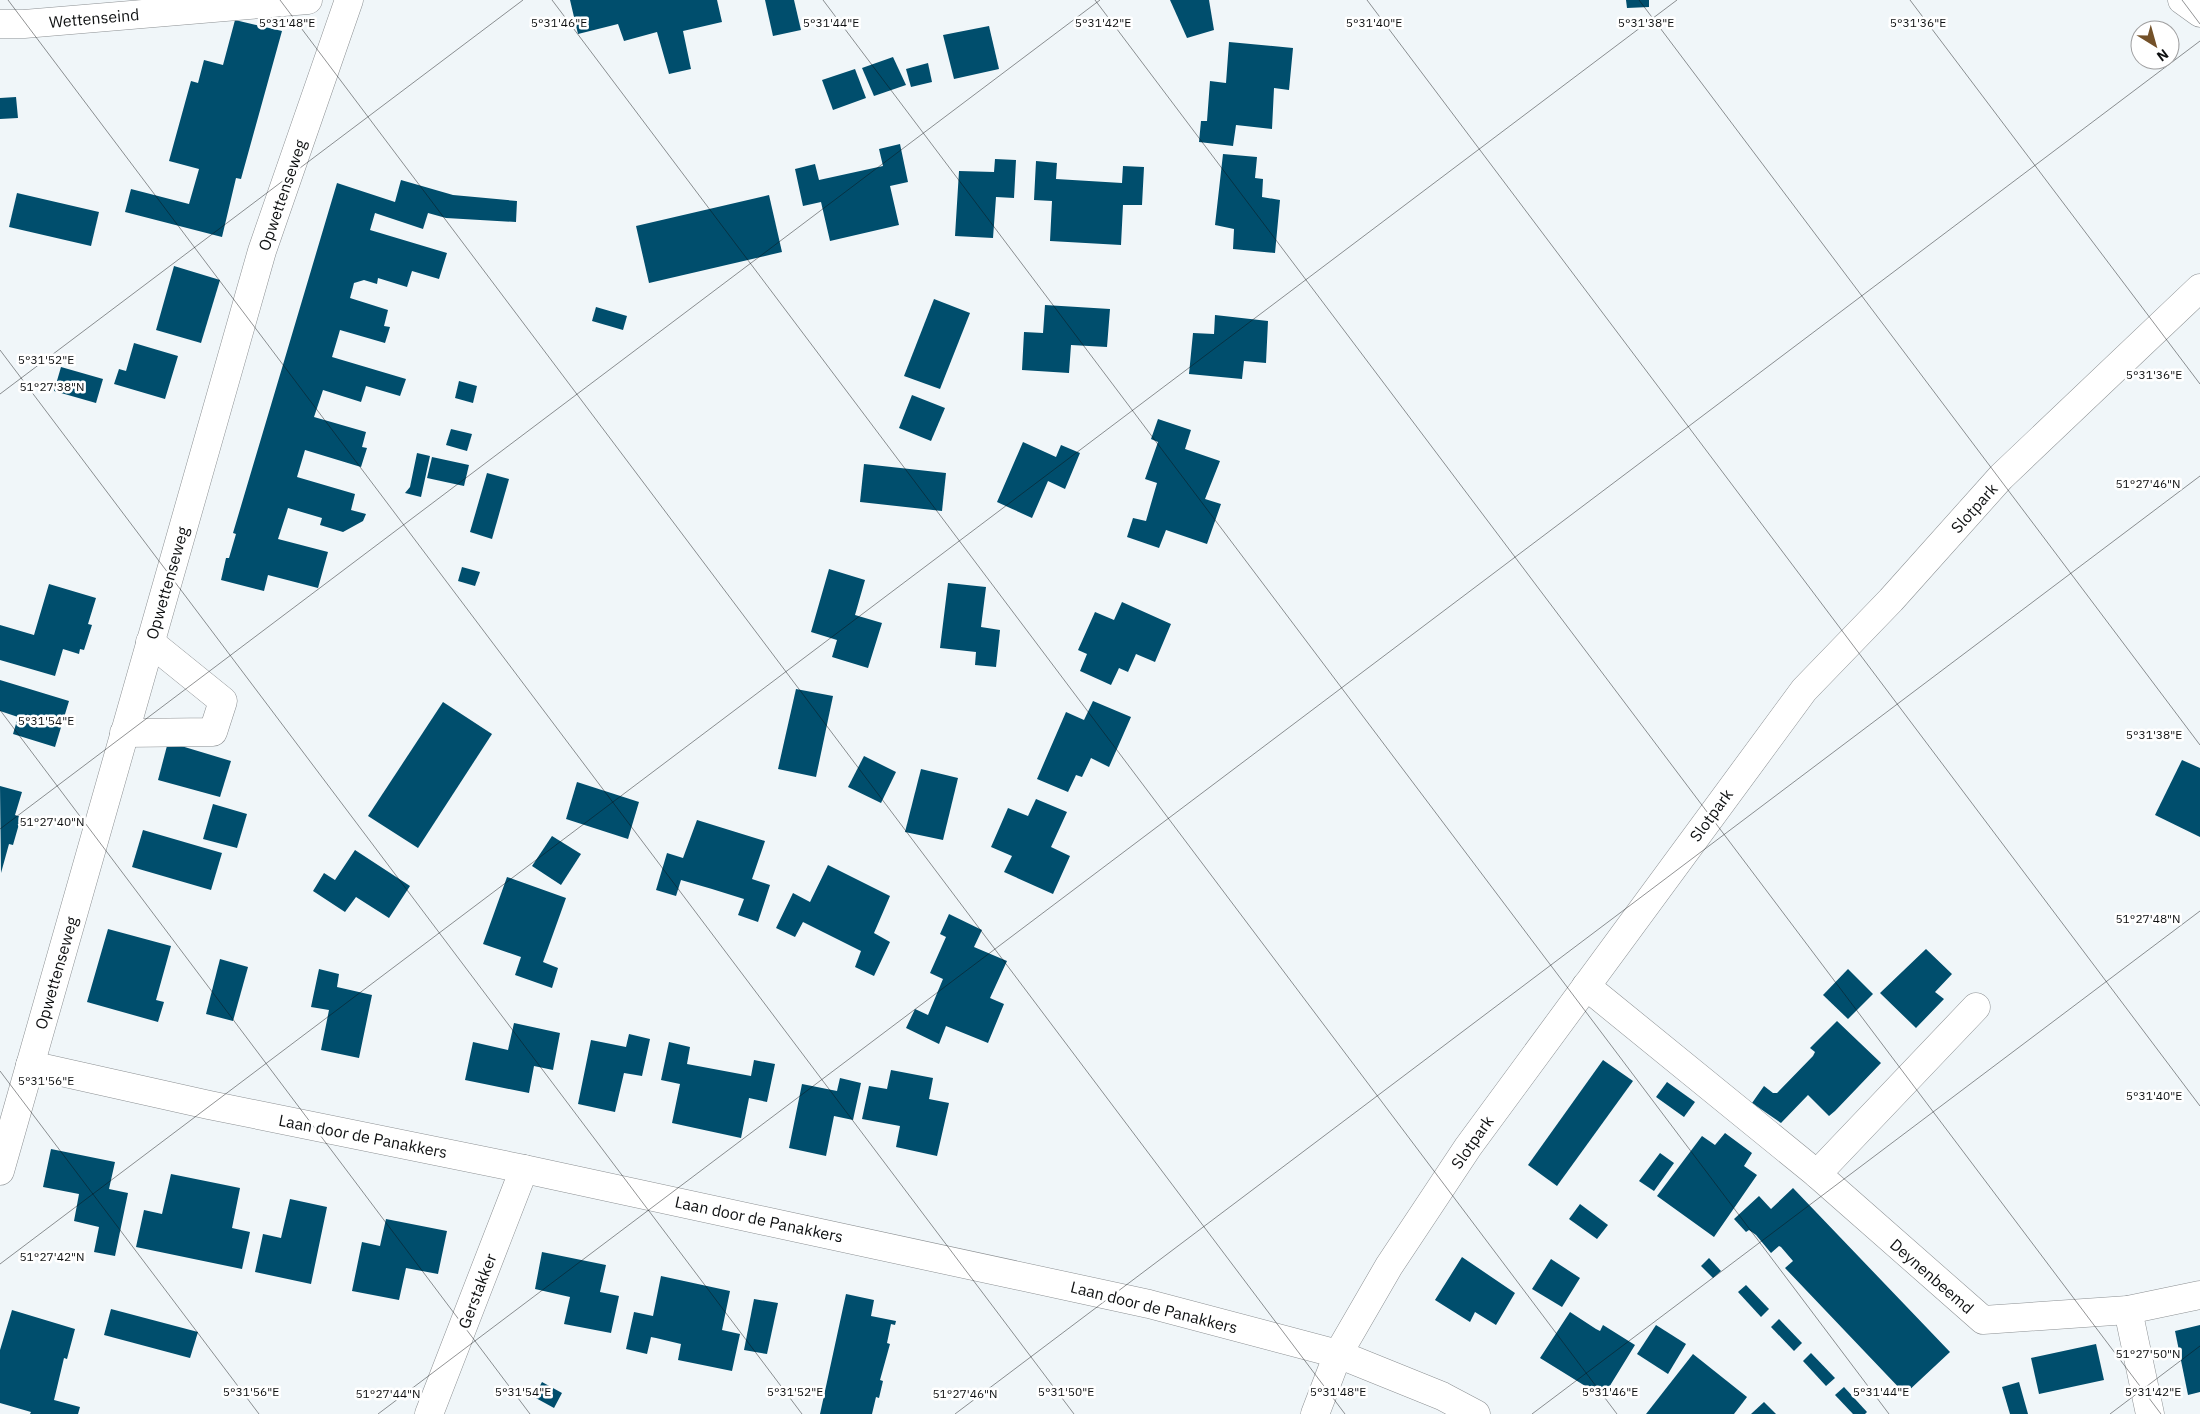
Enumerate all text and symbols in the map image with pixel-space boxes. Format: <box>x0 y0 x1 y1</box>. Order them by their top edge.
street label: Wettenseind <box>48 4 140 32</box>
text: 5°31'48"E <box>259 15 315 30</box>
text: 5°31'46"E <box>531 15 587 30</box>
text: 5°31'44"E <box>803 15 859 30</box>
text: 5°31'42"E <box>1075 15 1131 30</box>
text: 5°31'40"E <box>1346 15 1402 30</box>
text: 5°31'38"E <box>1618 15 1674 30</box>
text: 5°31'36"E <box>1890 15 1946 30</box>
north arrow <box>2130 20 2180 70</box>
text: N <box>2153 45 2172 66</box>
street label: Opwettenseweg <box>254 136 311 253</box>
text: 5°31'52"E <box>18 352 74 367</box>
text: 5°31'36"E <box>2126 367 2182 382</box>
text: 51°27'38"N <box>19 379 85 394</box>
text: 51°27'46"N <box>2115 476 2181 491</box>
street label: Slotpark <box>1946 478 2002 537</box>
street label: Opwettenseweg <box>141 524 193 642</box>
text: 5°31'54"E <box>18 713 74 728</box>
text: 5°31'38"E <box>2126 727 2182 742</box>
street label: Slotpark <box>1685 784 1737 845</box>
text: 51°27'40"N <box>19 814 85 829</box>
text: 51°27'48"N <box>2115 911 2181 926</box>
street label: Opwettenseweg <box>30 914 82 1032</box>
text: 5°31'56"E <box>18 1073 74 1088</box>
text: 5°31'40"E <box>2126 1088 2182 1103</box>
street label: Laan door de Panakkers <box>277 1110 449 1162</box>
street label: Slotpark <box>1446 1111 1498 1172</box>
street label: Laan door de Panakkers <box>673 1191 845 1247</box>
street label: Deynenbeemd <box>1886 1234 1978 1318</box>
text: 51°27'42"N <box>19 1249 85 1264</box>
street label: Gerstakker <box>454 1250 501 1331</box>
street label: Laan door de Panakkers <box>1068 1277 1240 1337</box>
text: 51°27'50"N <box>2115 1346 2181 1361</box>
text: 5°31'56"E <box>223 1384 279 1399</box>
text: 5°31'54"E <box>495 1384 551 1399</box>
text: 5°31'52"E <box>767 1384 823 1399</box>
text: 5°31'50"E <box>1038 1384 1094 1399</box>
text: 5°31'48"E <box>1310 1384 1366 1399</box>
text: 5°31'46"E <box>1582 1384 1638 1399</box>
text: 5°31'44"E <box>1853 1384 1909 1399</box>
text: 5°31'42"E <box>2125 1384 2181 1399</box>
text: 51°27'44"N <box>355 1386 421 1401</box>
text: 51°27'46"N <box>932 1386 998 1401</box>

